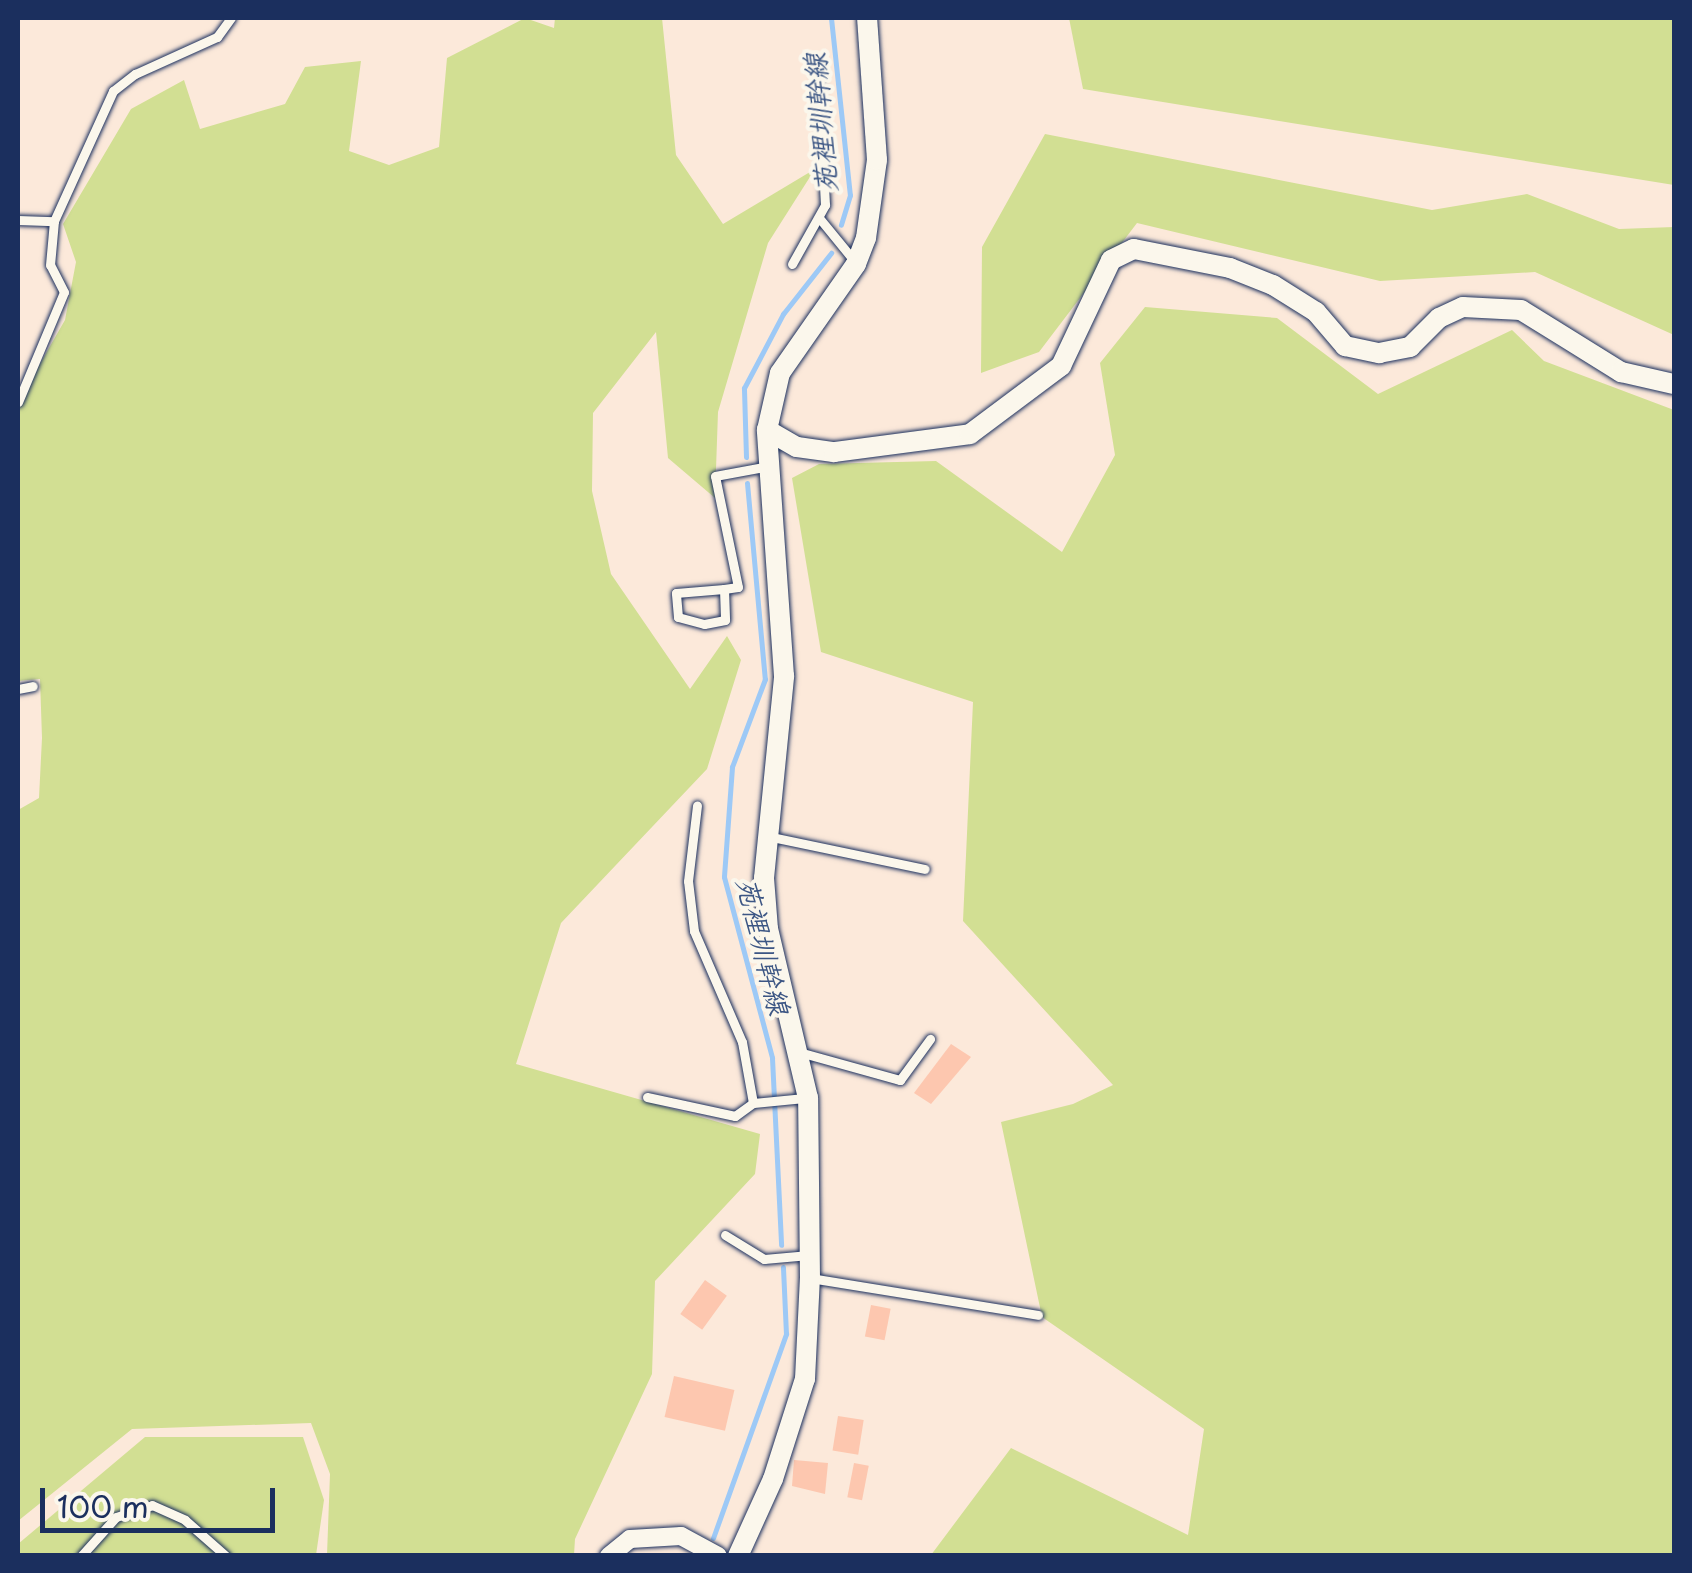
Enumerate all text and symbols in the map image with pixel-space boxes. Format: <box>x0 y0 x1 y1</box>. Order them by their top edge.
water label: 苑裡圳幹線 <box>797 52 843 194</box>
water label: 苑裡圳幹線 <box>731 874 797 1018</box>
scale bar <box>45 1468 280 1530</box>
text: 100 m <box>57 1483 149 1528</box>

